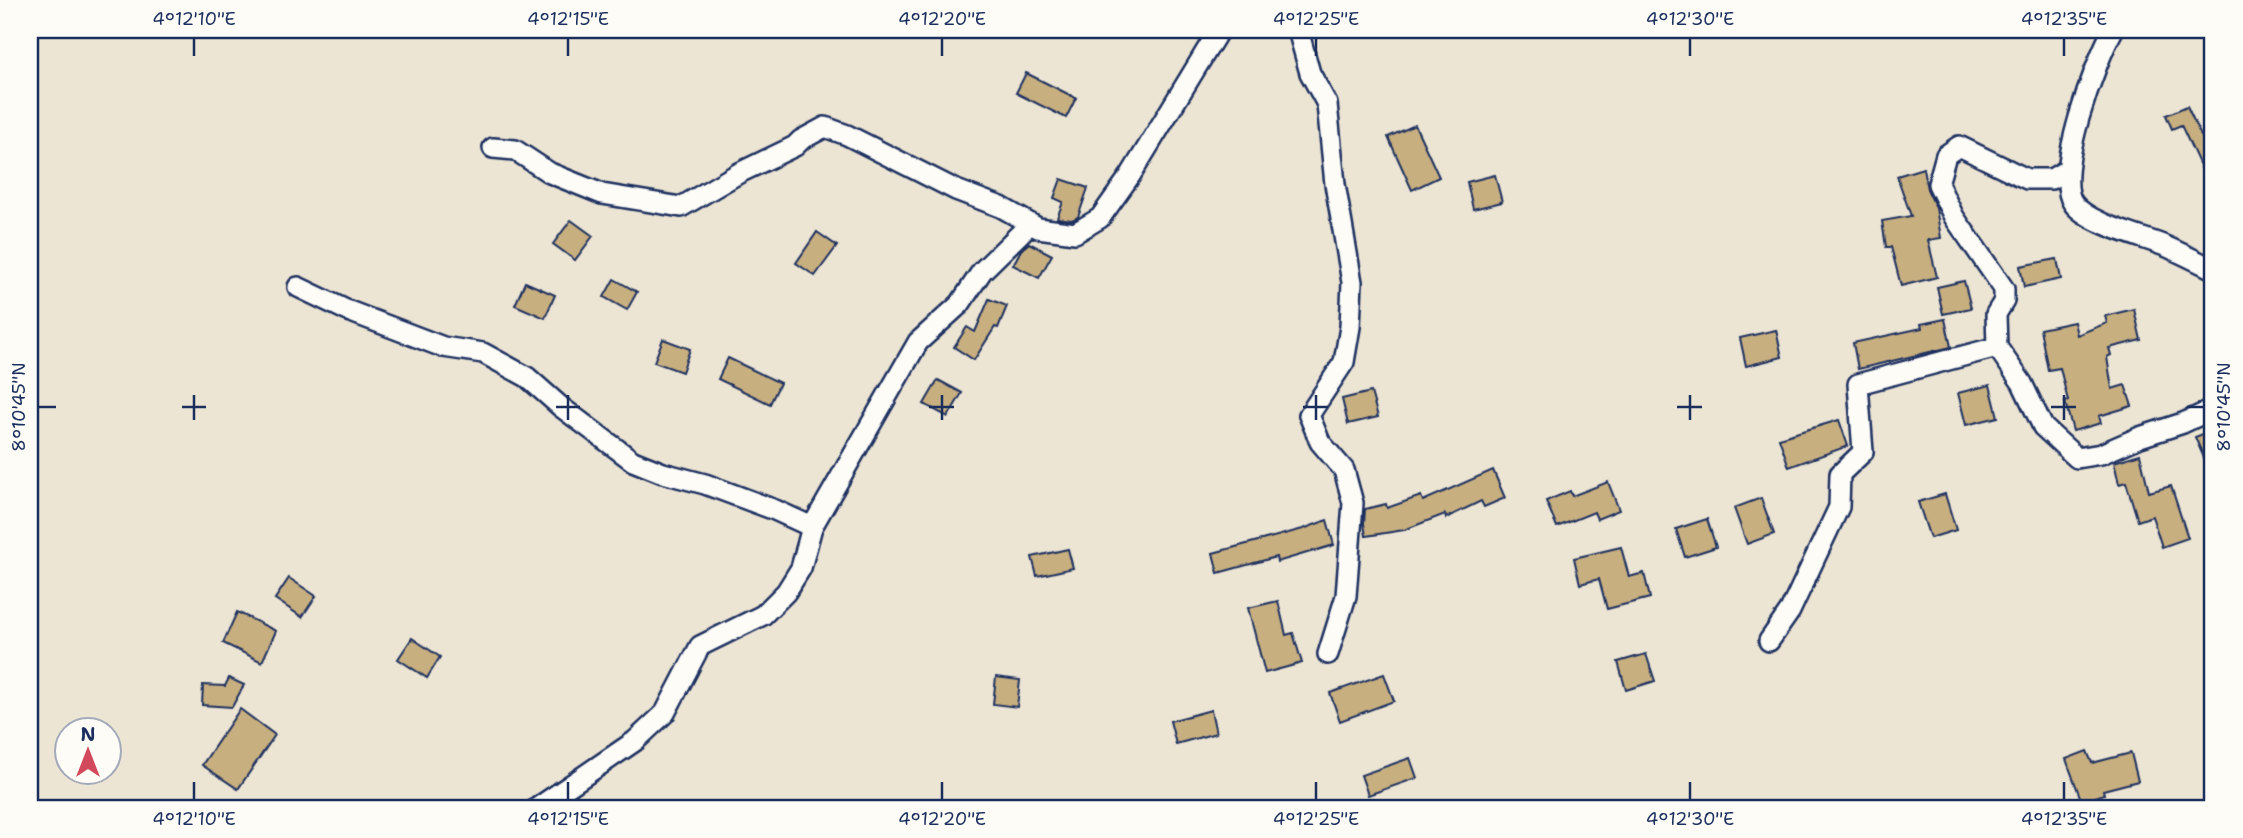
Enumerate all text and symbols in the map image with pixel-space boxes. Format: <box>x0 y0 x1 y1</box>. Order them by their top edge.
text: 4°12'10"E <box>152 7 236 31</box>
text: 4°12'15"E <box>527 7 609 31</box>
text: 4°12'20"E <box>898 7 986 31</box>
text: 4°12'25"E <box>1273 7 1359 31</box>
text: 4°12'30"E <box>1646 7 1734 31</box>
text: 4°12'35"E <box>2021 7 2107 31</box>
text: 8°10'45"N <box>7 362 31 452</box>
text: 8°10'45"N <box>2212 362 2236 452</box>
north arrow <box>52 716 122 786</box>
text: N <box>80 722 96 747</box>
text: 4°12'10"E <box>152 807 236 831</box>
text: 4°12'15"E <box>527 807 609 831</box>
text: 4°12'20"E <box>898 807 986 831</box>
text: 4°12'25"E <box>1273 807 1359 831</box>
text: 4°12'30"E <box>1646 807 1734 831</box>
text: 4°12'35"E <box>2021 807 2107 831</box>

